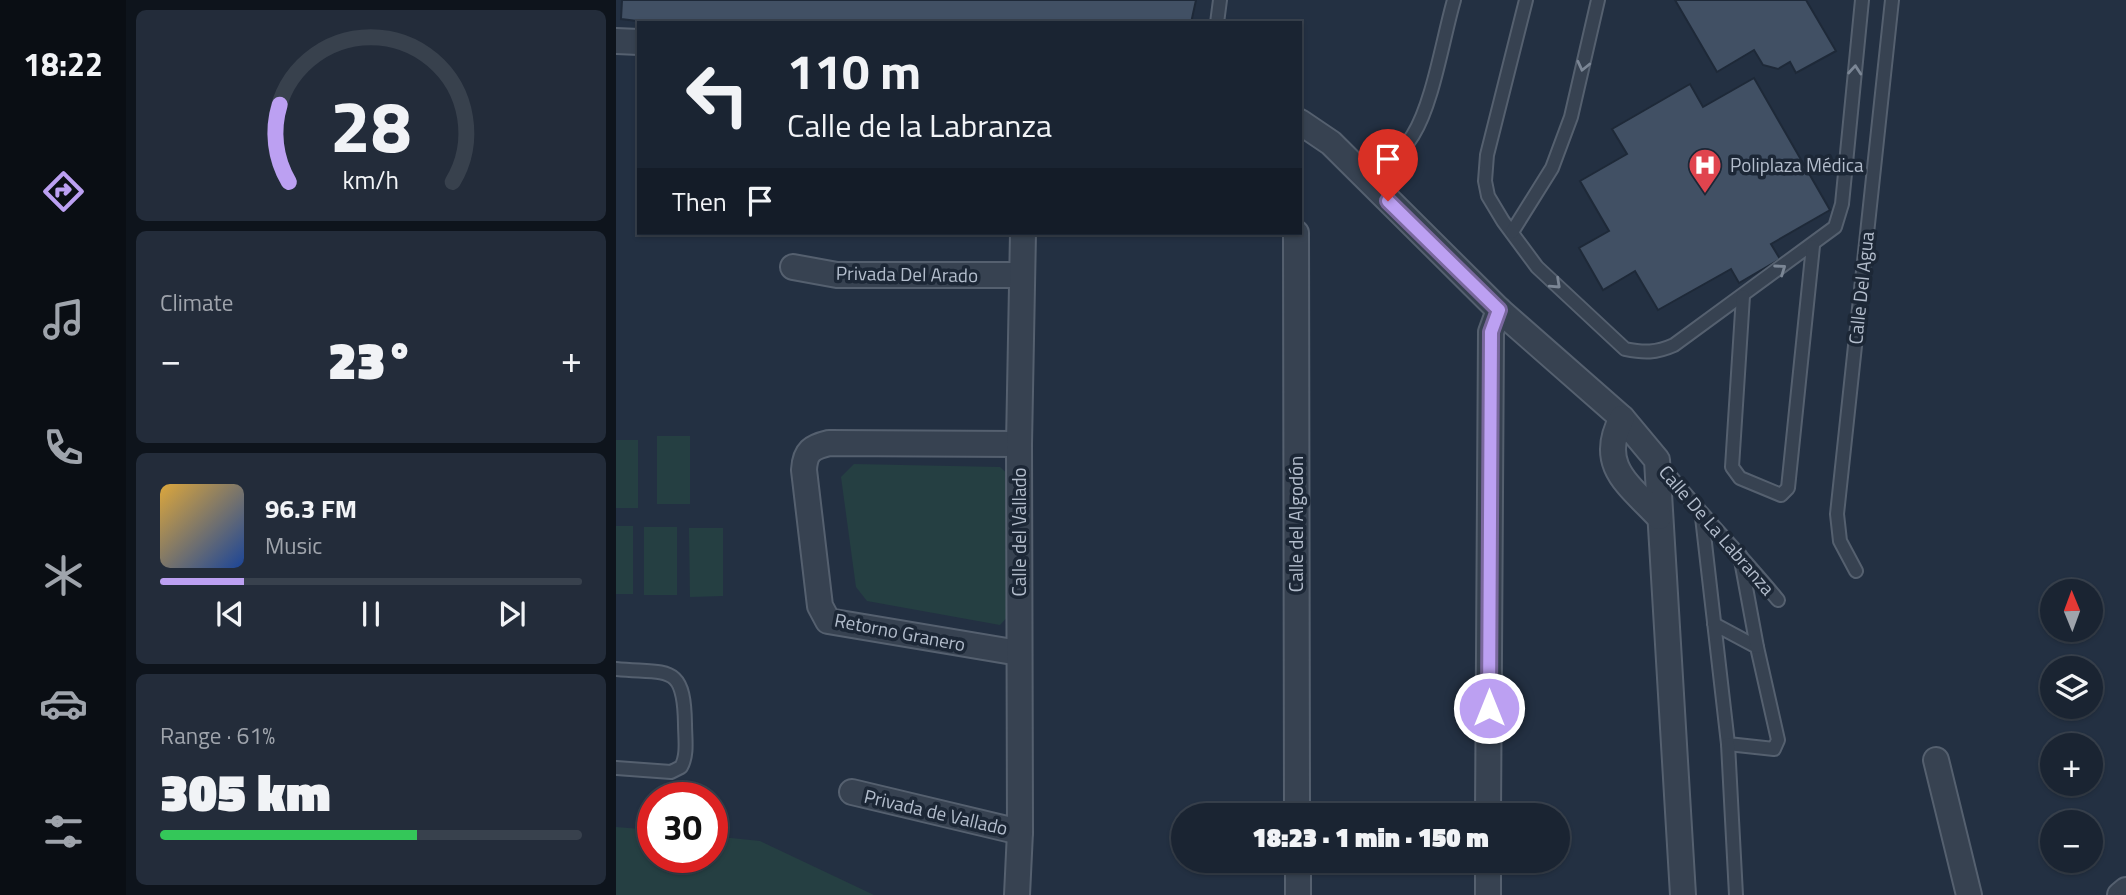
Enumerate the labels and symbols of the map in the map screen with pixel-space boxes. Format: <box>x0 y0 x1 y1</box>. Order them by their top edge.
one-way arrow <box>1576 60 1591 72</box>
one-way arrow <box>1847 65 1862 76</box>
pin <box>1358 129 1418 201</box>
hospital icon: Poliplaza Médica <box>1686 146 1724 195</box>
place label: Poliplaza Médica <box>1730 150 1864 179</box>
street label: Calle Del Agua <box>1840 230 1881 346</box>
street label: Privada Del Arado <box>836 258 978 289</box>
one-way arrow <box>1773 265 1786 277</box>
one-way arrow <box>1548 276 1561 288</box>
street label: Calle del Algodón <box>1281 456 1310 592</box>
street label: Calle De La Labranza <box>1653 458 1783 602</box>
street label: Calle del Vallado <box>1004 467 1033 597</box>
north arrow <box>2040 579 2104 642</box>
street label: Retorno Granero <box>832 605 968 658</box>
position arrow <box>1452 671 1526 745</box>
street label: Privada de Vallado <box>861 781 1011 842</box>
speed limit sign: 30 <box>637 782 728 873</box>

